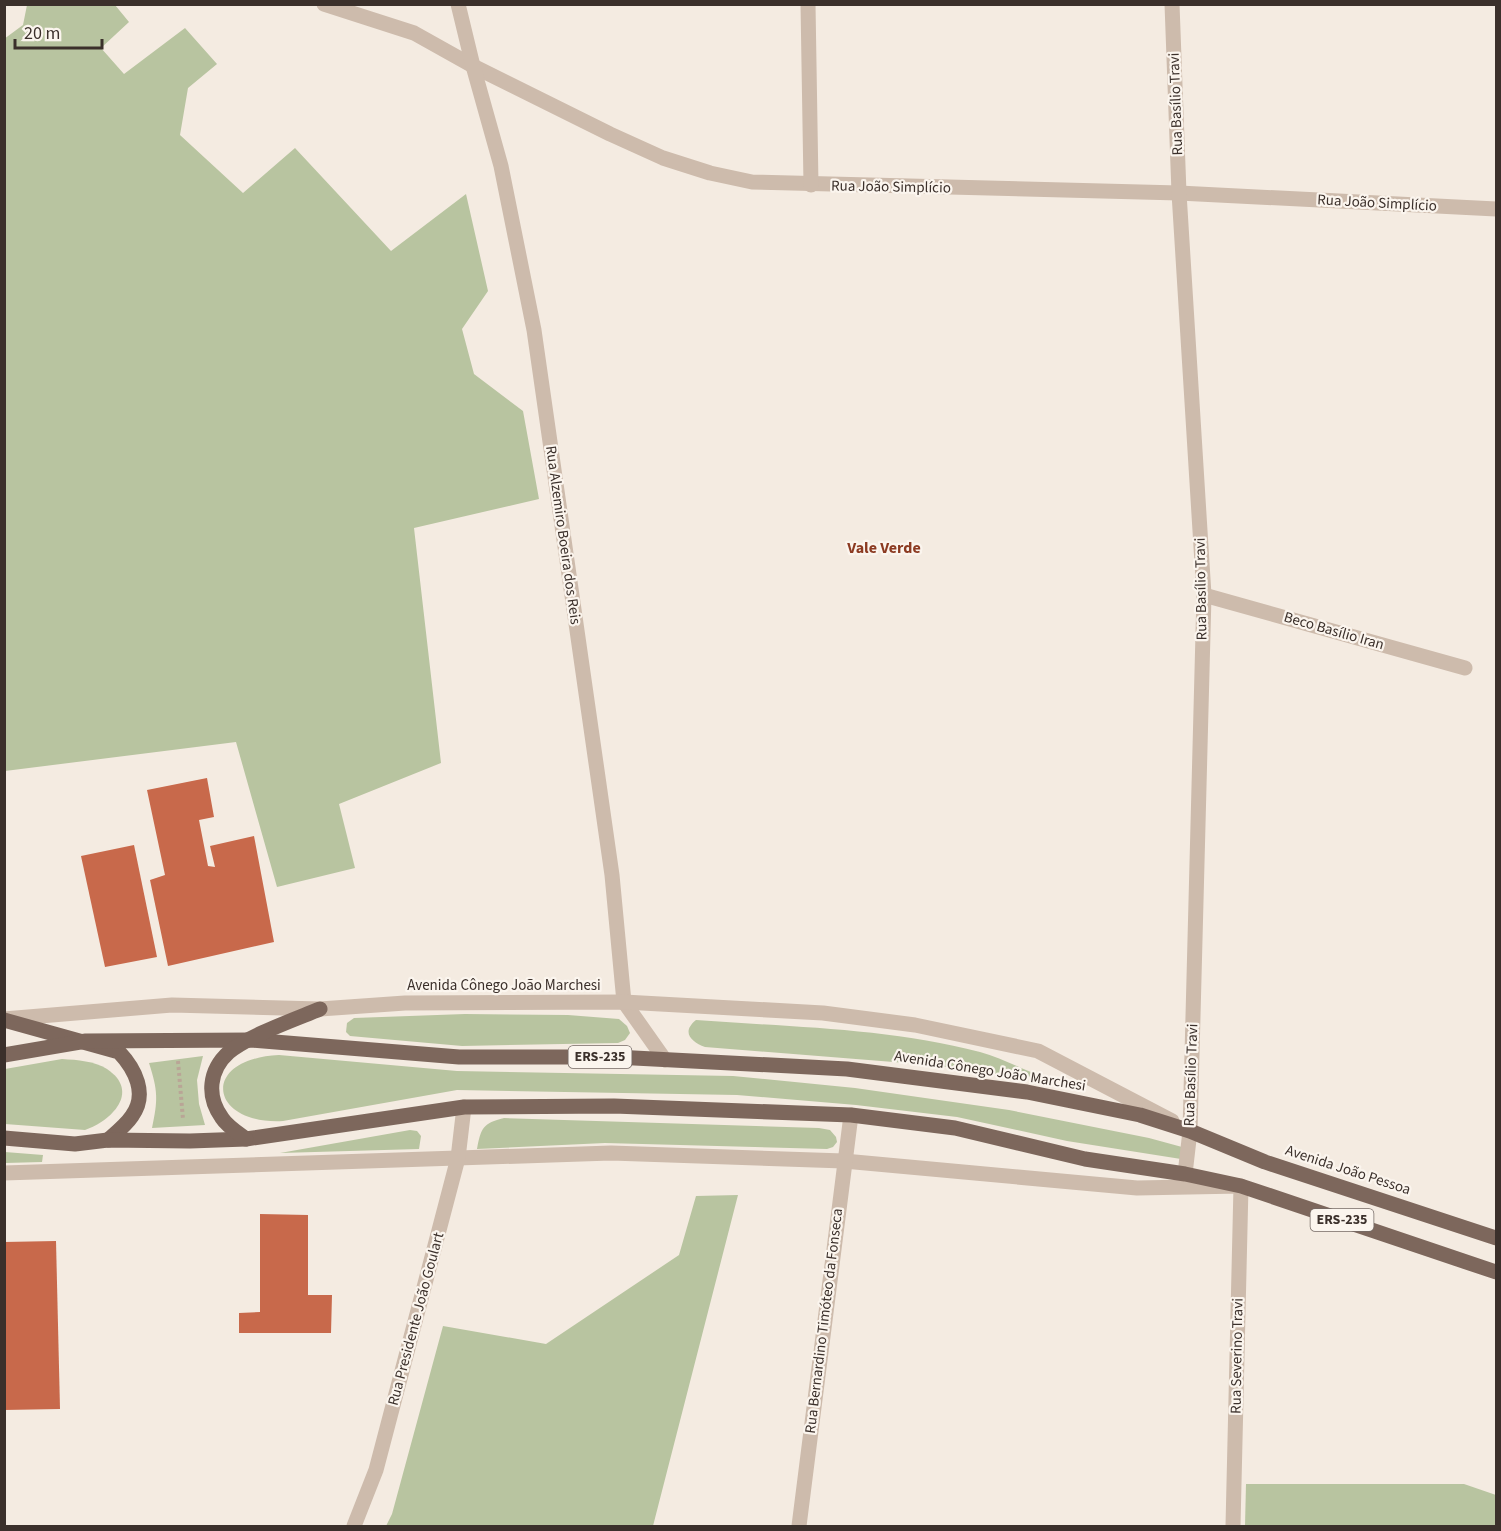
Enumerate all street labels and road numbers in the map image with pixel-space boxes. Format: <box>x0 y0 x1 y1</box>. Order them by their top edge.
street label: Rua Basílio Travi <box>1164 52 1188 156</box>
street label: Rua João Simplício <box>831 175 951 199</box>
street label: Rua João Simplício <box>1317 189 1437 217</box>
street label: Rua Alzemiro Boeira dos Reis <box>540 444 586 626</box>
street label: Rua Basílio Travi <box>1190 537 1212 641</box>
street label: Beco Basílio Iran <box>1281 607 1387 655</box>
street label: Avenida Cônego João Marchesi <box>407 975 601 996</box>
street label: Rua Basílio Travi <box>1179 1023 1203 1127</box>
street label: Avenida Cônego João Marchesi <box>893 1045 1087 1097</box>
road number: ERS-235 <box>568 1046 632 1068</box>
street label: Avenida João Pessoa <box>1283 1140 1413 1200</box>
street label: Rua Bernardino Timóteo da Fonseca <box>800 1207 848 1435</box>
road number: ERS-235 <box>1310 1209 1374 1231</box>
street label: Rua Presidente João Goulart <box>383 1230 449 1408</box>
street label: Rua Severino Travi <box>1225 1298 1249 1414</box>

